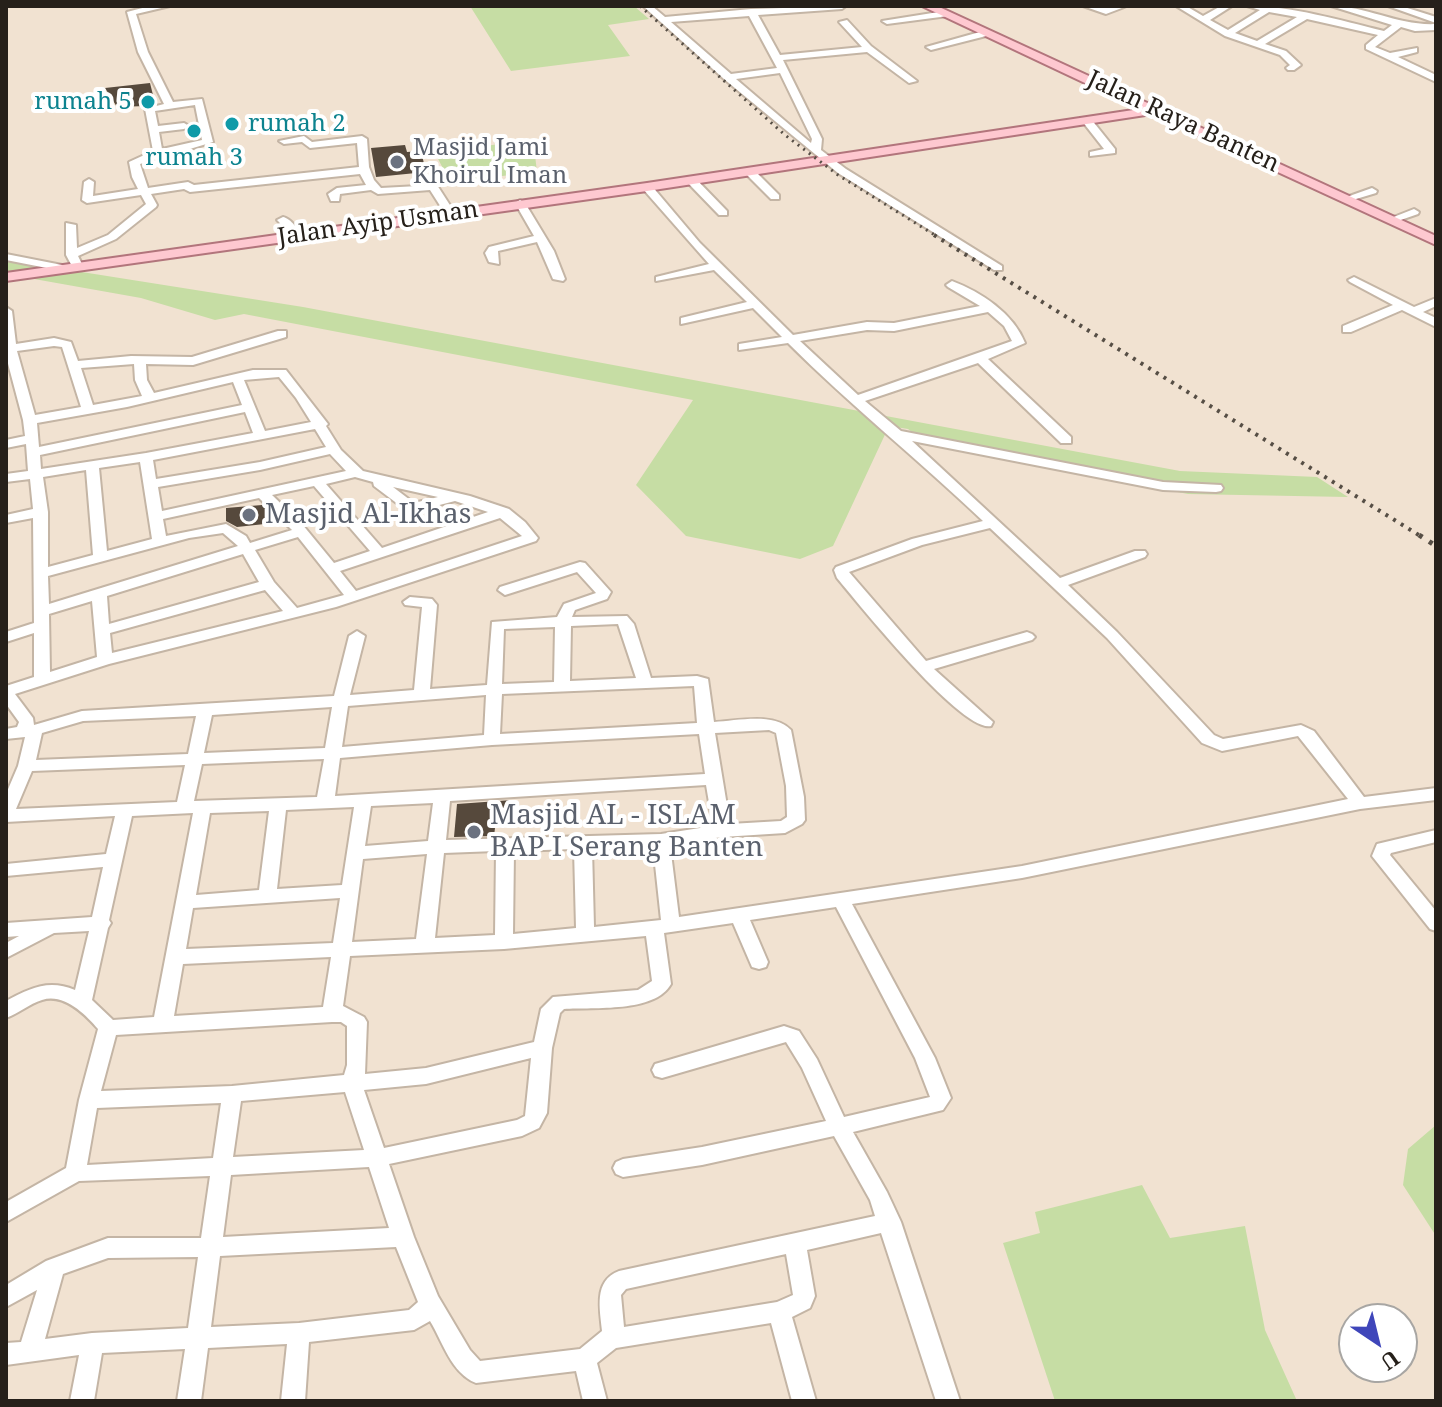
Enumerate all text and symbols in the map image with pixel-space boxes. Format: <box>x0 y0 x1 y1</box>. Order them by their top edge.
street label: Jalan Raya Banten <box>1083 65 1283 179</box>
place label: rumah 5 <box>34 88 132 116</box>
marker: rumah 5 <box>139 93 157 111</box>
place label: rumah 2 <box>248 110 346 138</box>
marker: rumah 2 <box>223 115 241 133</box>
marker: rumah 3 <box>185 122 203 140</box>
place label: Masjid Jami Khoirul Iman <box>413 134 567 190</box>
place label: rumah 3 <box>145 144 243 172</box>
marker: Masjid Jami Khoirul Iman <box>388 153 406 171</box>
street label: Jalan Ayip Usman <box>276 196 480 252</box>
place label: Masjid Al-Ikhas <box>265 498 471 532</box>
marker: Masjid Al-Ikhas <box>240 506 258 524</box>
place label: Masjid AL - ISLAM BAP I Serang Banten <box>490 799 763 865</box>
marker: Masjid AL - ISLAM BAP I Serang Banten <box>465 823 483 841</box>
north arrow <box>1338 1303 1418 1383</box>
text: U <box>1375 1344 1406 1378</box>

